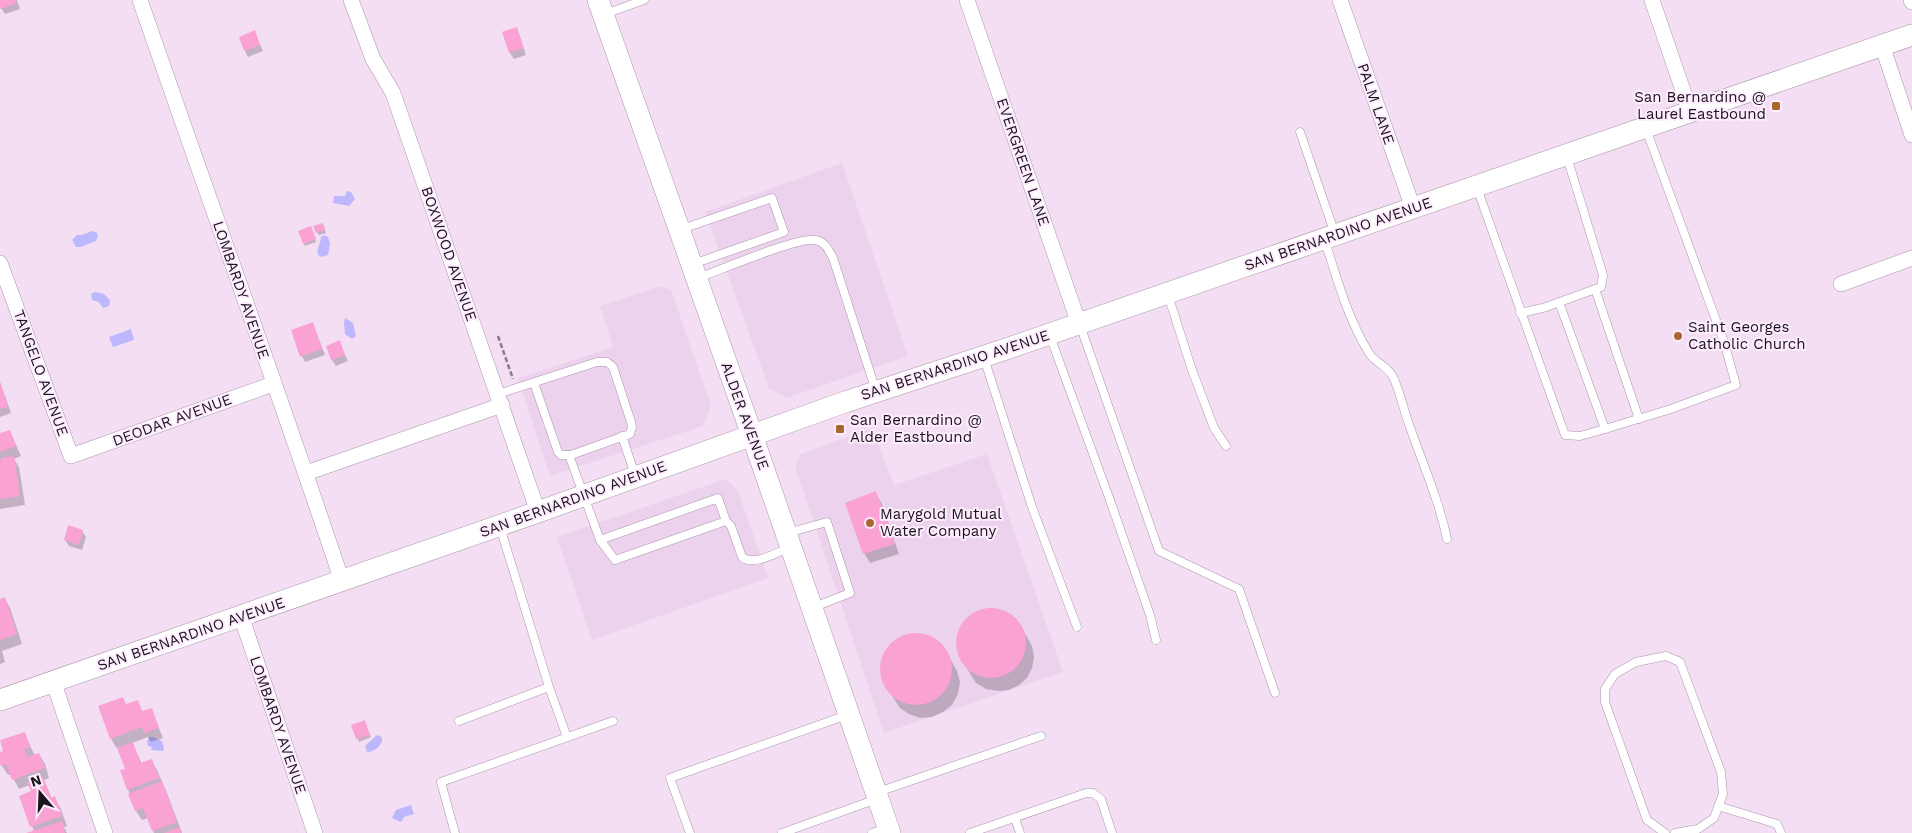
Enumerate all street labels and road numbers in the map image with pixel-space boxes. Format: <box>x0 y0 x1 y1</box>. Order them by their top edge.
street label: PALM LANE <box>1354 61 1398 147</box>
street label: EVERGREEN LANE <box>993 96 1053 228</box>
street label: BOXWOOD AVENUE <box>418 184 480 324</box>
street label: SAN BERNARDINO AVENUE <box>1242 193 1434 275</box>
street label: LOMBARDY AVENUE <box>209 219 273 361</box>
street label: TANGELO AVENUE <box>10 307 72 439</box>
street label: SAN BERNARDINO AVENUE <box>858 326 1052 404</box>
street label: ALDER AVENUE <box>717 360 773 472</box>
street label: DEODAR AVENUE <box>110 390 234 450</box>
street label: SAN BERNARDINO AVENUE <box>477 457 669 541</box>
street label: SAN BERNARDINO AVENUE <box>95 593 287 675</box>
street label: LOMBARDY AVENUE <box>246 654 310 796</box>

